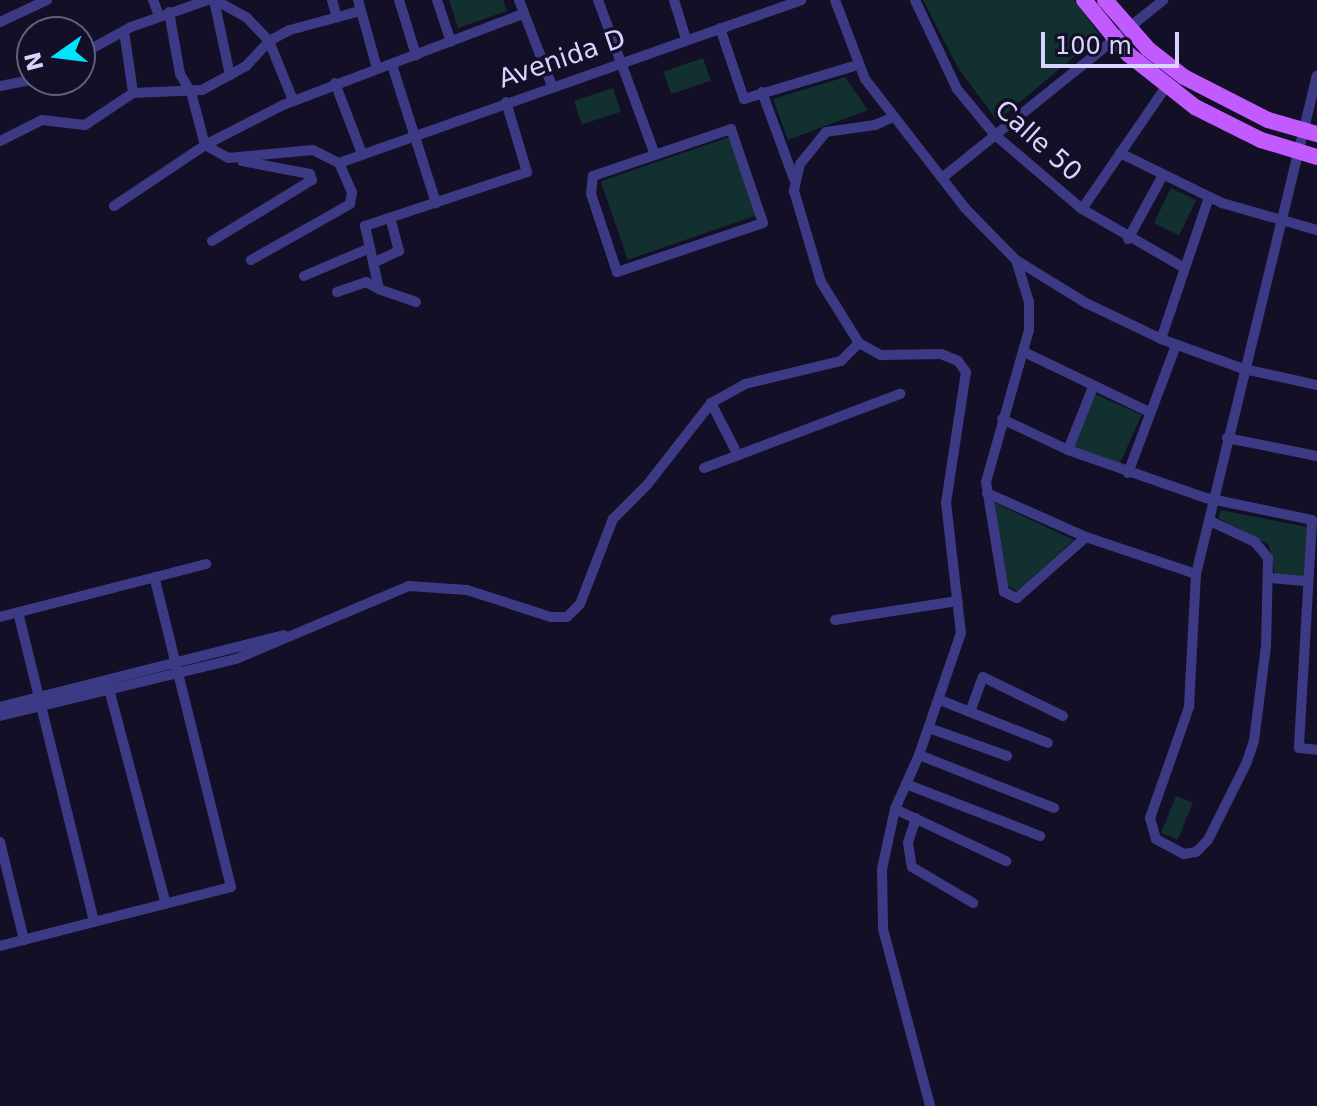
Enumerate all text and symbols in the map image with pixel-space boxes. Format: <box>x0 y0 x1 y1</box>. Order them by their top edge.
north arrow <box>16 16 96 96</box>
scale bar <box>1045 16 1183 66</box>
street label: Avenida D <box>494 23 630 95</box>
text: 100 m <box>1055 32 1132 60</box>
text: N <box>20 49 49 73</box>
street label: Calle 50 <box>988 94 1088 188</box>

